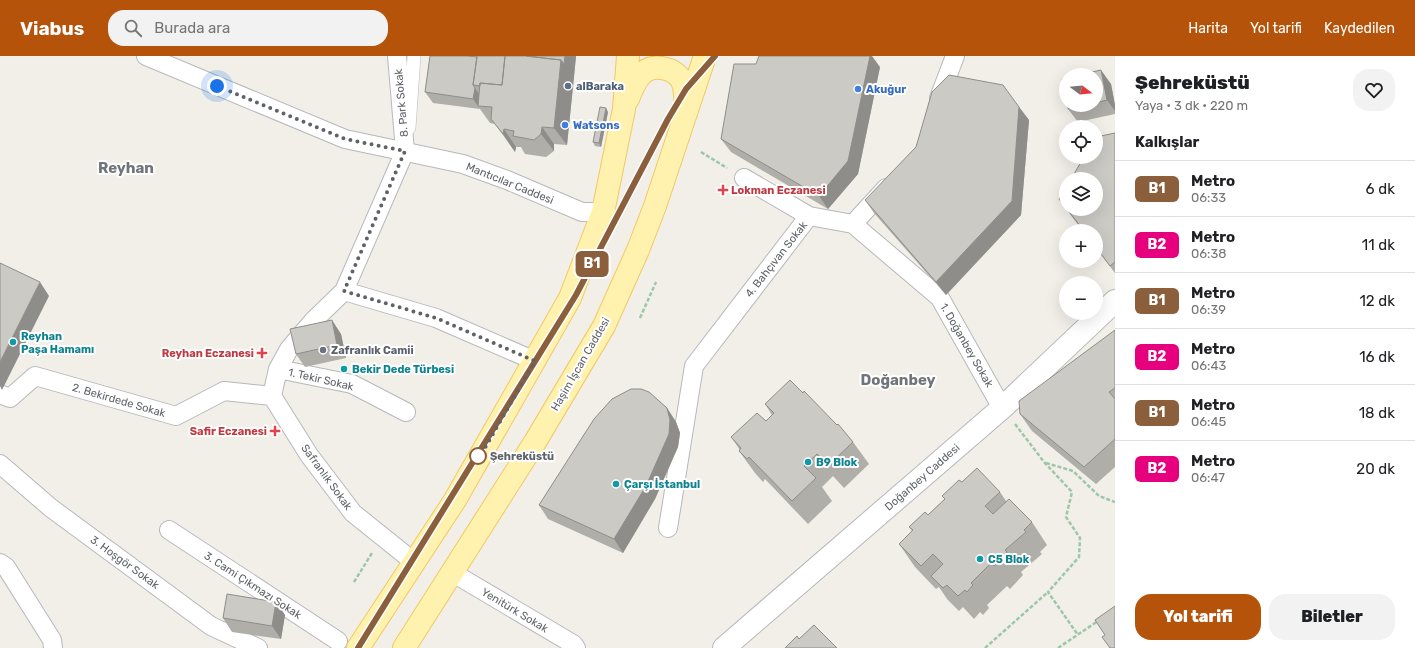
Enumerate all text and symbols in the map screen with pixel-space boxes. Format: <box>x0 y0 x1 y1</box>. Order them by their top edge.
search box <box>108 10 388 46</box>
text: Viabus <box>20 17 84 40</box>
icon: search <box>122 17 144 39</box>
text: Burada ara <box>154 19 230 37</box>
text: Harita <box>1188 20 1228 37</box>
text: Yol tarifi <box>1250 20 1302 37</box>
text: Kaydedilen <box>1324 20 1395 37</box>
street label: 8. Park Sokak <box>392 68 411 138</box>
north arrow <box>1059 68 1103 112</box>
map controls <box>1059 68 1103 320</box>
button: heart <box>1353 69 1395 111</box>
text: Şehreküstü <box>1135 71 1250 94</box>
your location <box>207 76 227 96</box>
place label: alBaraka <box>576 80 624 93</box>
marker: alBaraka <box>563 81 573 91</box>
place label: Akuğur <box>866 83 906 96</box>
marker: Akuğur <box>853 84 863 94</box>
text: Yaya · 3 dk · 220 m <box>1135 98 1248 113</box>
place label: Watsons <box>573 119 619 132</box>
marker: Watsons <box>560 120 570 130</box>
button: locate <box>1059 120 1103 164</box>
text: Kalkışlar <box>1135 133 1199 151</box>
district label: Reyhan <box>98 159 154 177</box>
street label: Mantıcılar Caddesi <box>464 160 556 207</box>
button: layers <box>1059 172 1103 216</box>
text: Metro <box>1191 172 1235 190</box>
text: B1 <box>1149 180 1165 197</box>
text: 6 dk <box>1366 180 1395 198</box>
place label: Lokman Eczanesi <box>731 184 826 197</box>
marker: Lokman Eczanesi <box>718 185 728 195</box>
text: 06:33 <box>1191 190 1226 205</box>
street label: 4. Bahçıvan Sokak <box>743 219 810 300</box>
button: + <box>1059 224 1103 268</box>
text: Metro <box>1191 228 1235 246</box>
text: B2 <box>1148 236 1166 253</box>
text: 11 dk <box>1362 236 1395 254</box>
text: 06:38 <box>1191 246 1227 261</box>
line badge: B1 <box>574 251 610 277</box>
text: B1 <box>584 255 600 272</box>
button: − <box>1059 276 1103 320</box>
text: Metro <box>1191 284 1235 302</box>
text: B1 <box>1149 292 1165 309</box>
text: 12 dk <box>1359 292 1395 310</box>
street label: 1. Doğanbey Sokak <box>937 301 996 390</box>
text: 06:39 <box>1191 302 1226 317</box>
street label: Haşim İşcan Caddesi <box>548 315 612 413</box>
place label: Reyhan Paşa Hamamı <box>21 330 94 356</box>
marker: Reyhan Paşa Hamamı <box>8 337 18 347</box>
text: Metro <box>1191 340 1235 358</box>
place label: Zafranlık Camii <box>331 344 414 357</box>
marker: Zafranlık Camii <box>318 345 328 355</box>
place label: Reyhan Eczanesi <box>162 347 254 360</box>
marker: Reyhan Eczanesi <box>257 348 267 358</box>
text: B2 <box>1148 348 1166 365</box>
text: 16 dk <box>1359 348 1395 366</box>
text: 06:43 <box>1191 358 1226 373</box>
place label: Bekir Dede Türbesi <box>352 363 454 376</box>
marker: Bekir Dede Türbesi <box>339 364 349 374</box>
street label: 1. Tekir Sokak <box>287 366 355 393</box>
district label: Doğanbey <box>861 371 935 389</box>
street label: 2. Bekirdede Sokak <box>71 381 167 420</box>
text: Metro <box>1191 396 1235 414</box>
text: B1 <box>1149 404 1165 421</box>
text: 18 dk <box>1359 404 1395 422</box>
text: 06:45 <box>1191 414 1226 429</box>
place label: Safir Eczanesi <box>190 425 267 438</box>
marker: Safir Eczanesi <box>270 426 280 436</box>
street label: Doğanbey Caddesi <box>882 441 962 513</box>
street label: Safranlık Sokak <box>298 442 355 513</box>
marker: Şehreküstü <box>469 447 487 465</box>
place label: Şehreküstü <box>490 450 554 463</box>
text: Metro <box>1191 452 1235 470</box>
place label: B9 Blok <box>816 456 858 469</box>
marker: B9 Blok <box>803 457 813 467</box>
text: B2 <box>1148 460 1166 477</box>
text: 20 dk <box>1356 460 1395 478</box>
text: 06:47 <box>1191 470 1225 485</box>
place label: Çarşı İstanbul <box>624 478 700 491</box>
marker: Çarşı İstanbul <box>611 479 621 489</box>
street label: 3. Hoşgör Sokak <box>88 533 162 592</box>
street label: 3. Cami Çıkmazı Sokak <box>202 549 304 622</box>
place label: C5 Blok <box>988 553 1030 566</box>
marker: C5 Blok <box>975 554 985 564</box>
street label: Yenitürk Sokak <box>479 585 551 636</box>
button: Yol tarifi <box>1135 594 1261 640</box>
button: Biletler <box>1269 594 1395 640</box>

